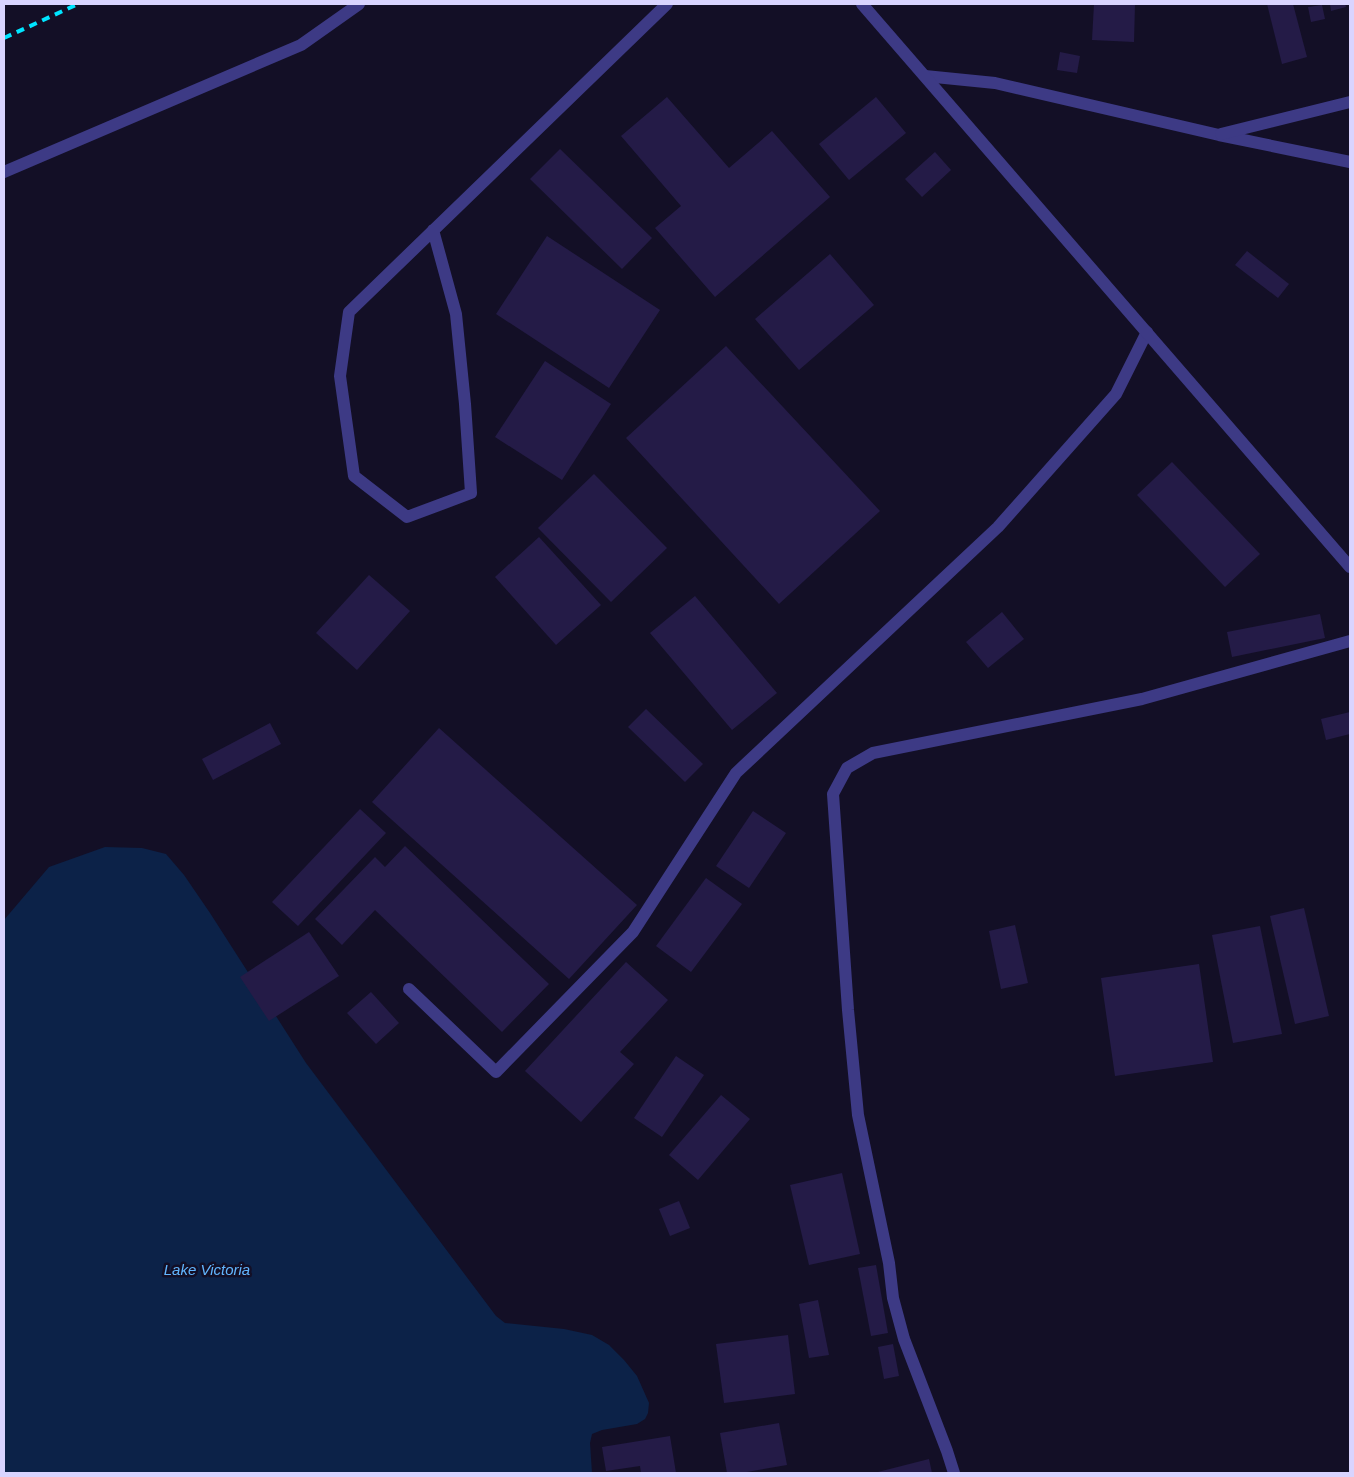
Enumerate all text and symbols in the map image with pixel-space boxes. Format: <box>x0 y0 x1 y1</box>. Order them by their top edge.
water label: Lake Victoria <box>164 1261 250 1278</box>

